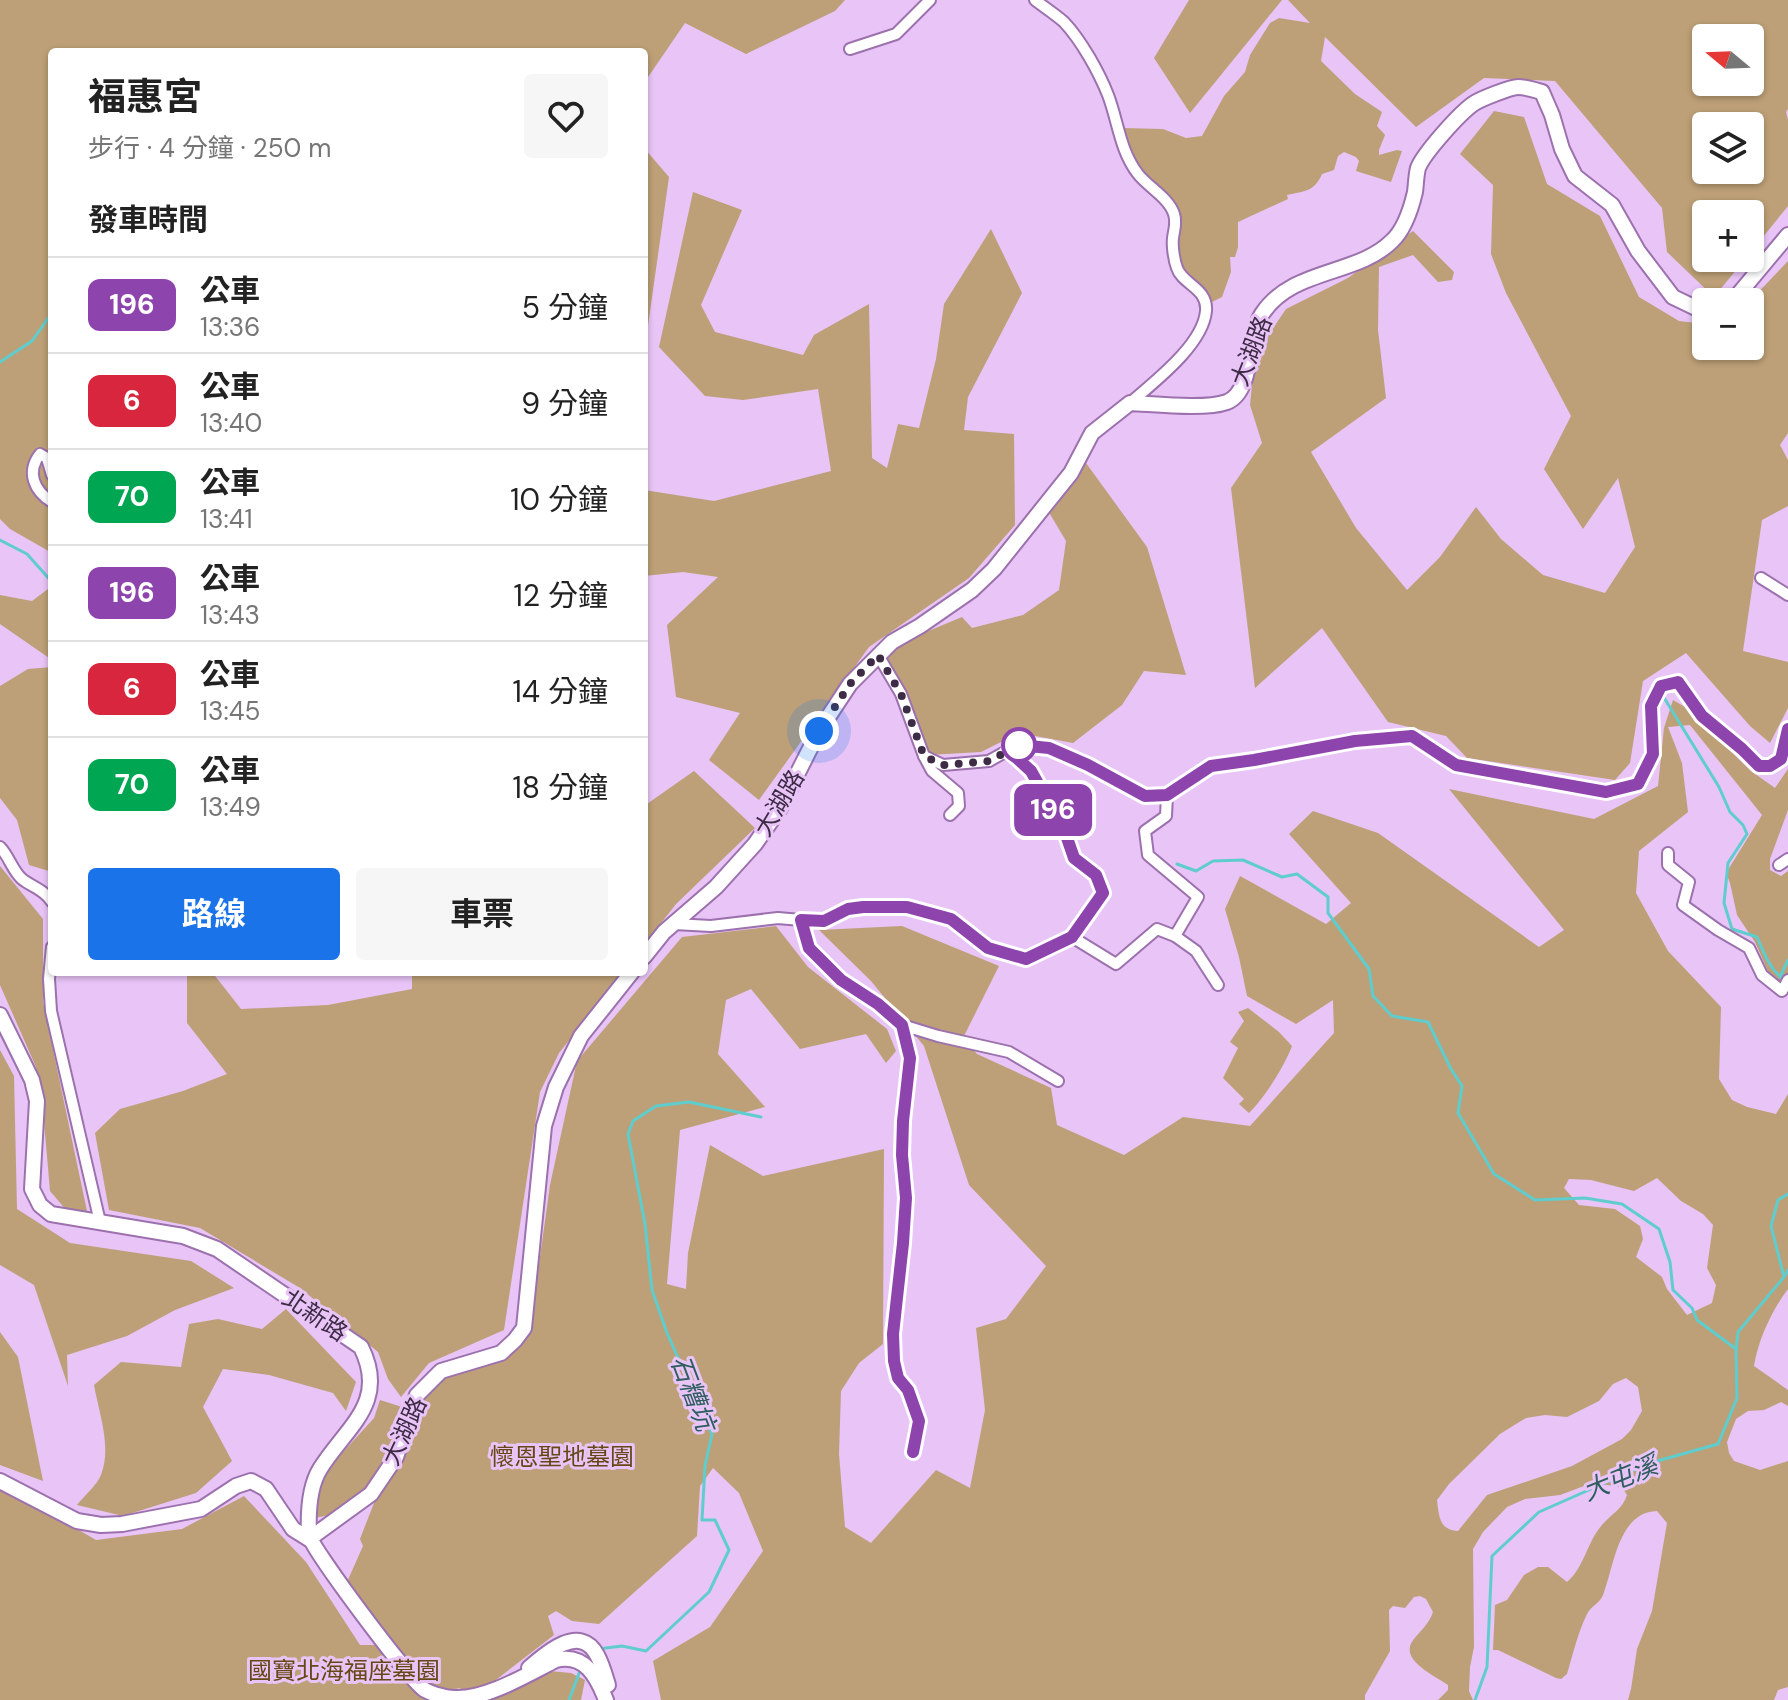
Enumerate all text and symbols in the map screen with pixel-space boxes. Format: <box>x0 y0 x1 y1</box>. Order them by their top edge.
north arrow <box>1692 24 1764 96</box>
map controls <box>1692 24 1764 360</box>
text: 福惠宮 <box>88 72 202 122</box>
button: heart <box>524 74 608 158</box>
button: layers <box>1692 112 1764 184</box>
text: 步行 · 4 分鐘 · 250 m <box>88 131 331 165</box>
text: 發車時間 <box>88 200 208 239</box>
button: + <box>1692 200 1764 272</box>
text: 公車 <box>200 271 260 310</box>
text: 196 <box>109 286 155 323</box>
text: 5 分鐘 <box>522 288 608 327</box>
button: − <box>1692 288 1764 360</box>
text: 13:36 <box>200 310 260 344</box>
street label: 大湖路 <box>1224 312 1278 390</box>
text: 公車 <box>200 367 260 406</box>
text: 6 <box>123 382 141 419</box>
text: 9 分鐘 <box>521 384 608 423</box>
text: 13:40 <box>200 406 262 440</box>
text: 公車 <box>200 463 260 502</box>
text: 70 <box>115 478 149 515</box>
text: 10 分鐘 <box>510 480 608 519</box>
text: 13:41 <box>200 502 253 536</box>
text: 公車 <box>200 559 260 598</box>
text: 196 <box>109 574 155 611</box>
text: 12 分鐘 <box>513 576 608 615</box>
text: 13:43 <box>200 598 260 632</box>
text: 公車 <box>200 655 260 694</box>
text: 6 <box>123 670 141 707</box>
text: 14 分鐘 <box>512 672 608 711</box>
text: 13:45 <box>200 694 260 728</box>
your location <box>799 711 839 751</box>
unlabelled marker <box>1002 728 1036 762</box>
text: 公車 <box>200 751 260 790</box>
street label: 大湖路 <box>747 764 811 842</box>
text: 70 <box>115 766 149 803</box>
text: 18 分鐘 <box>512 768 608 807</box>
line badge: 196 <box>1007 784 1099 836</box>
text: 13:49 <box>200 790 261 824</box>
text: 196 <box>1030 791 1076 828</box>
button: 路線 <box>88 868 340 960</box>
button: 車票 <box>356 868 608 960</box>
street label: 北新路 <box>276 1282 354 1348</box>
water label: 石糟坑 <box>663 1350 724 1439</box>
street label: 大湖路 <box>375 1392 433 1470</box>
park label: 懷恩聖地墓園 <box>490 1441 634 1472</box>
water label: 大屯溪 <box>1577 1446 1666 1508</box>
park label: 國寶北海福座墓園 <box>248 1655 440 1686</box>

